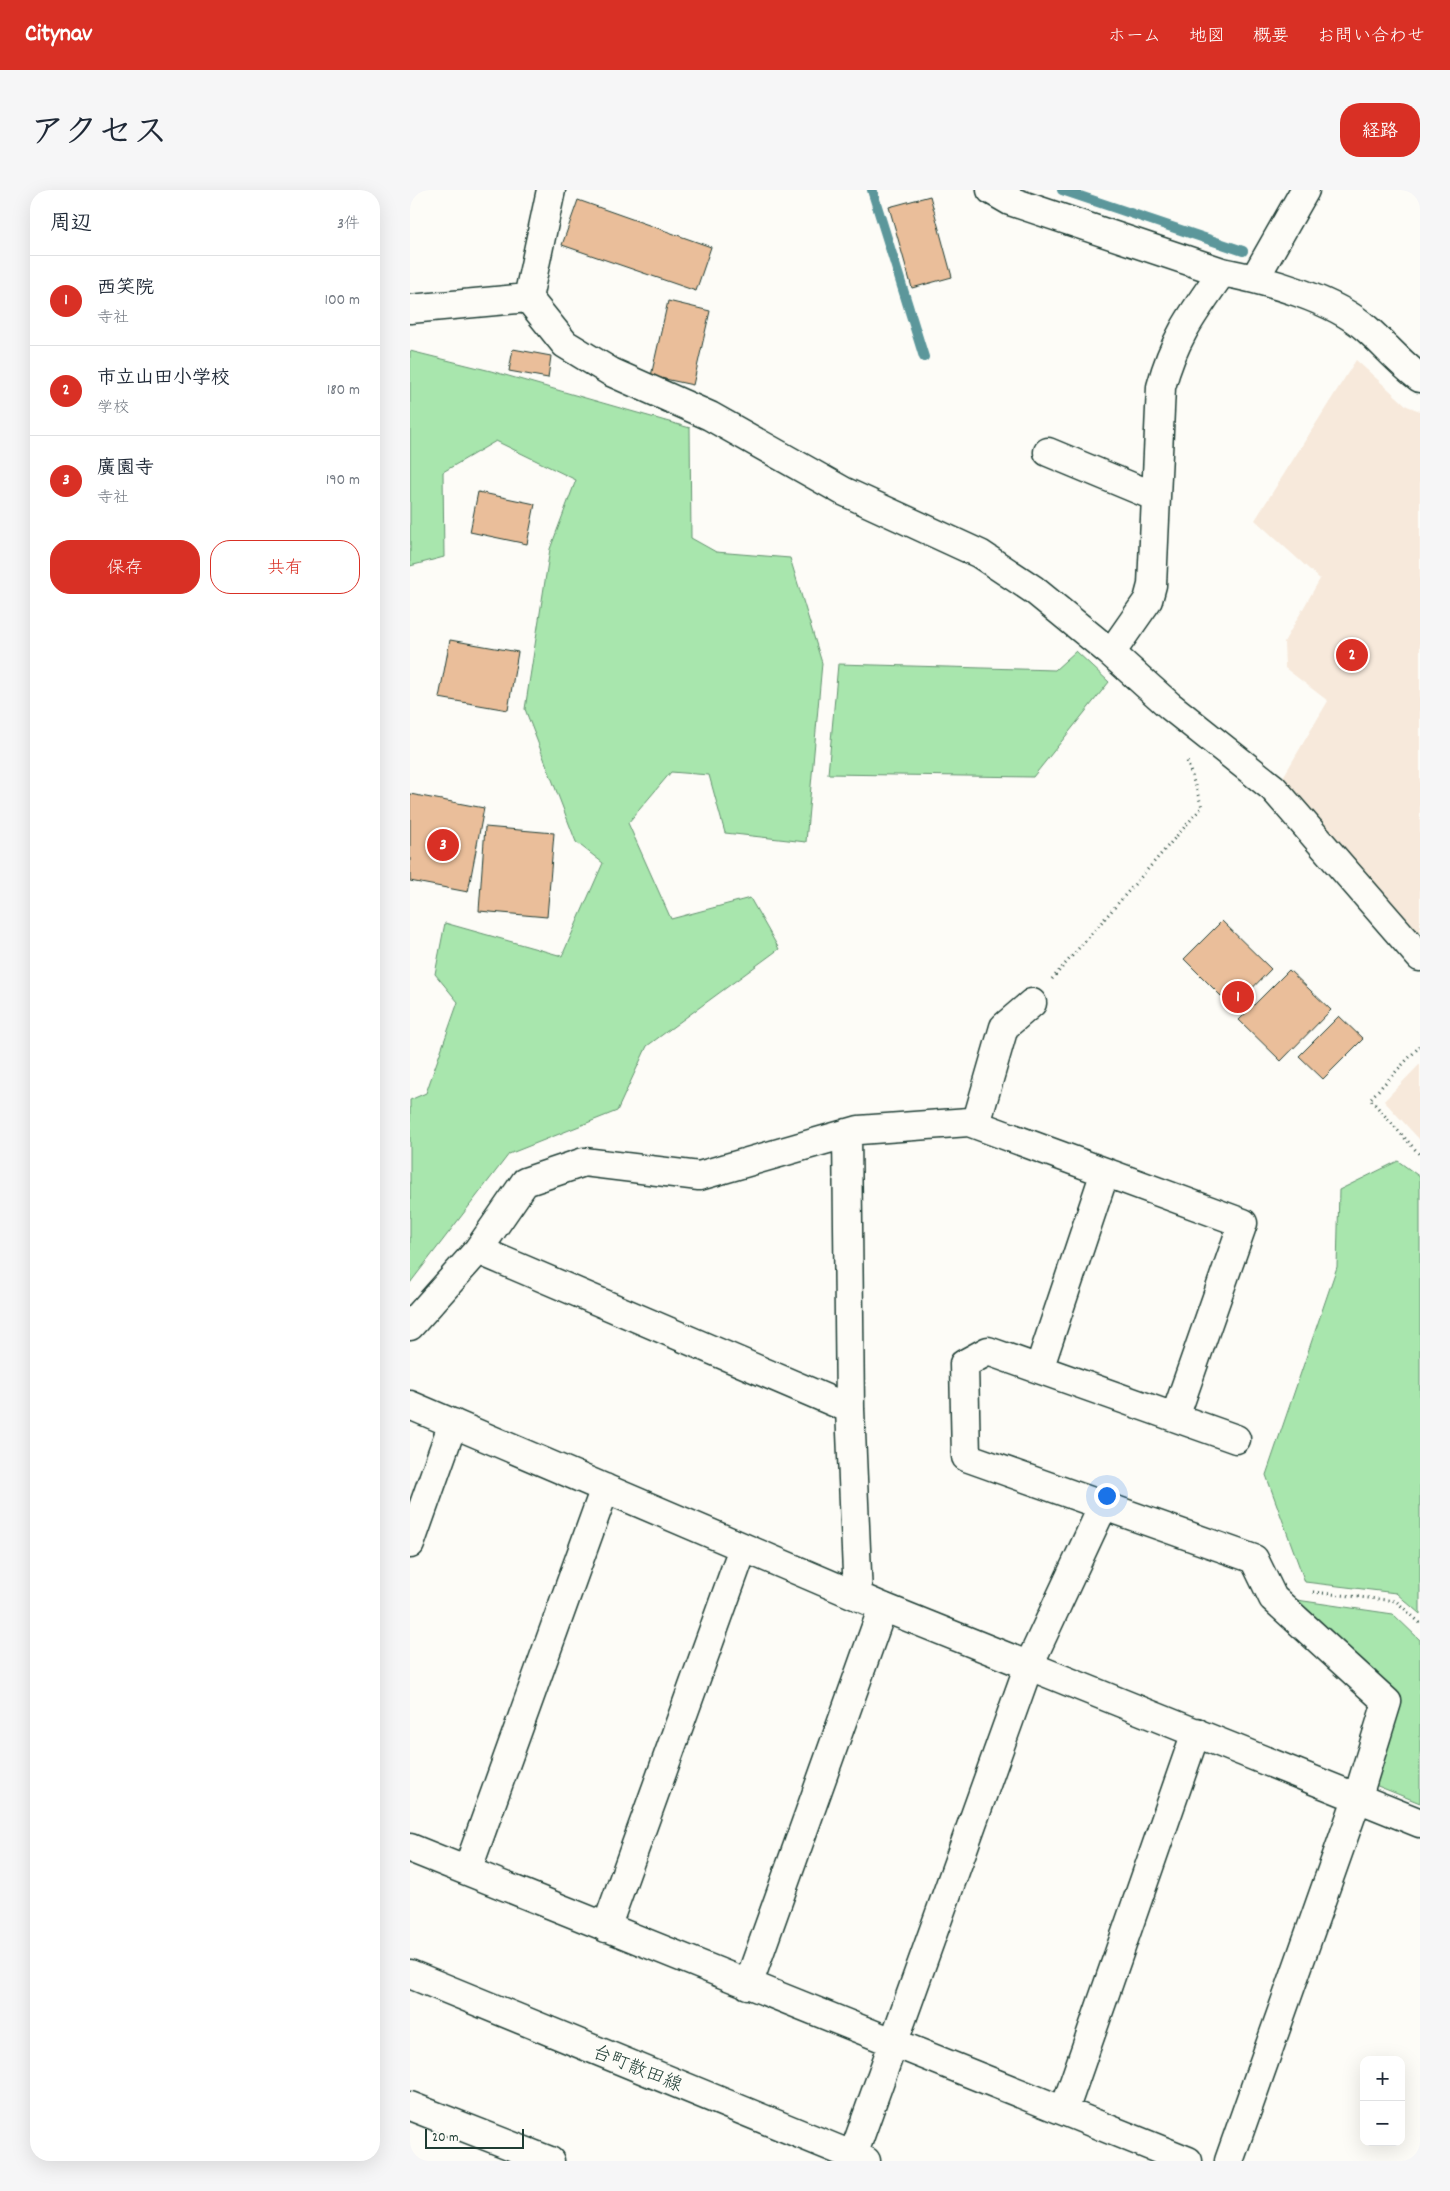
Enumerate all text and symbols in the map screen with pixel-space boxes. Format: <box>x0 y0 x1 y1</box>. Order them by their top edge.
text: Citynav <box>25 18 92 52</box>
text: ホーム <box>1108 25 1161 50</box>
text: 地図 <box>1189 25 1225 50</box>
text: 概要 <box>1253 25 1289 50</box>
text: お問い合わせ <box>1317 25 1425 50</box>
button: 経路 <box>1340 103 1420 157</box>
text: アクセス <box>30 110 168 160</box>
text: 周辺 <box>50 210 92 240</box>
text: 3件 <box>337 213 360 236</box>
text: 西笑院 <box>97 276 154 303</box>
text: 1 <box>64 289 68 312</box>
text: 100 m <box>324 289 360 312</box>
text: 寺社 <box>97 307 129 330</box>
text: 市立山田小学校 <box>97 366 230 393</box>
text: 2 <box>63 379 70 402</box>
text: 180 m <box>327 379 360 402</box>
text: 学校 <box>97 397 129 420</box>
text: 廣園寺 <box>97 456 154 483</box>
text: 3 <box>62 469 70 492</box>
text: 190 m <box>326 469 360 492</box>
text: 寺社 <box>97 487 129 510</box>
button: 保存 <box>50 540 200 594</box>
button: 共有 <box>210 540 360 594</box>
pin: 2 <box>1336 636 1368 674</box>
pin: 3 <box>427 826 459 864</box>
pin: 1 <box>1222 978 1254 1016</box>
your location <box>1094 1483 1120 1509</box>
street label: 台町散田線 <box>588 2040 686 2101</box>
map controls <box>1360 2056 1405 2146</box>
button: + <box>1360 2056 1405 2101</box>
button: − <box>1360 2101 1405 2146</box>
scale bar <box>425 2126 524 2149</box>
text: 20 m <box>432 2128 459 2148</box>

